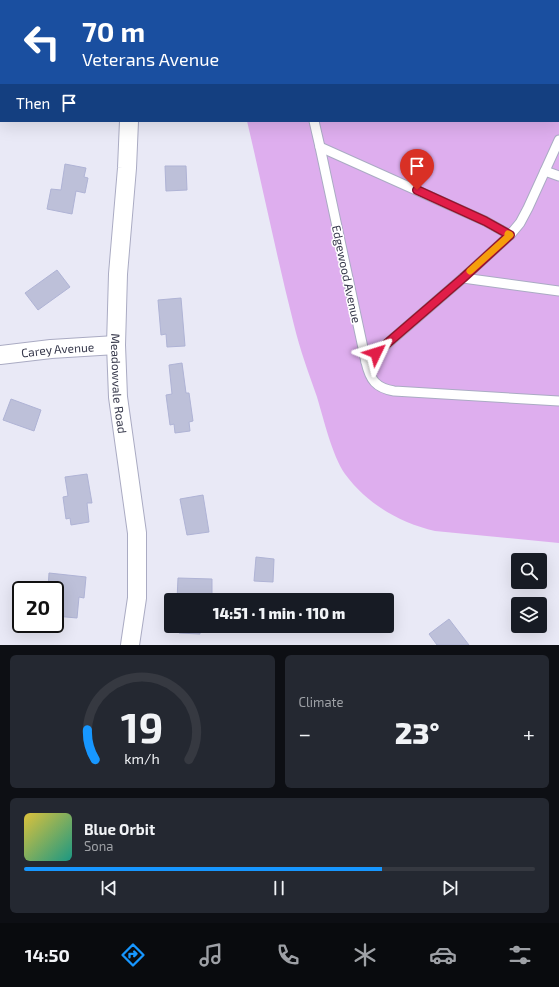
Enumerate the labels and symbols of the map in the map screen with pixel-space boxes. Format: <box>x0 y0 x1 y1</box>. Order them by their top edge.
pin <box>400 149 434 190</box>
street label: Edgewood Avenue <box>330 224 364 324</box>
position arrow <box>355 332 397 374</box>
street label: Meadowvale Road <box>109 333 130 434</box>
street label: Carey Avenue <box>20 339 95 359</box>
speed limit sign: 20 <box>12 581 64 633</box>

